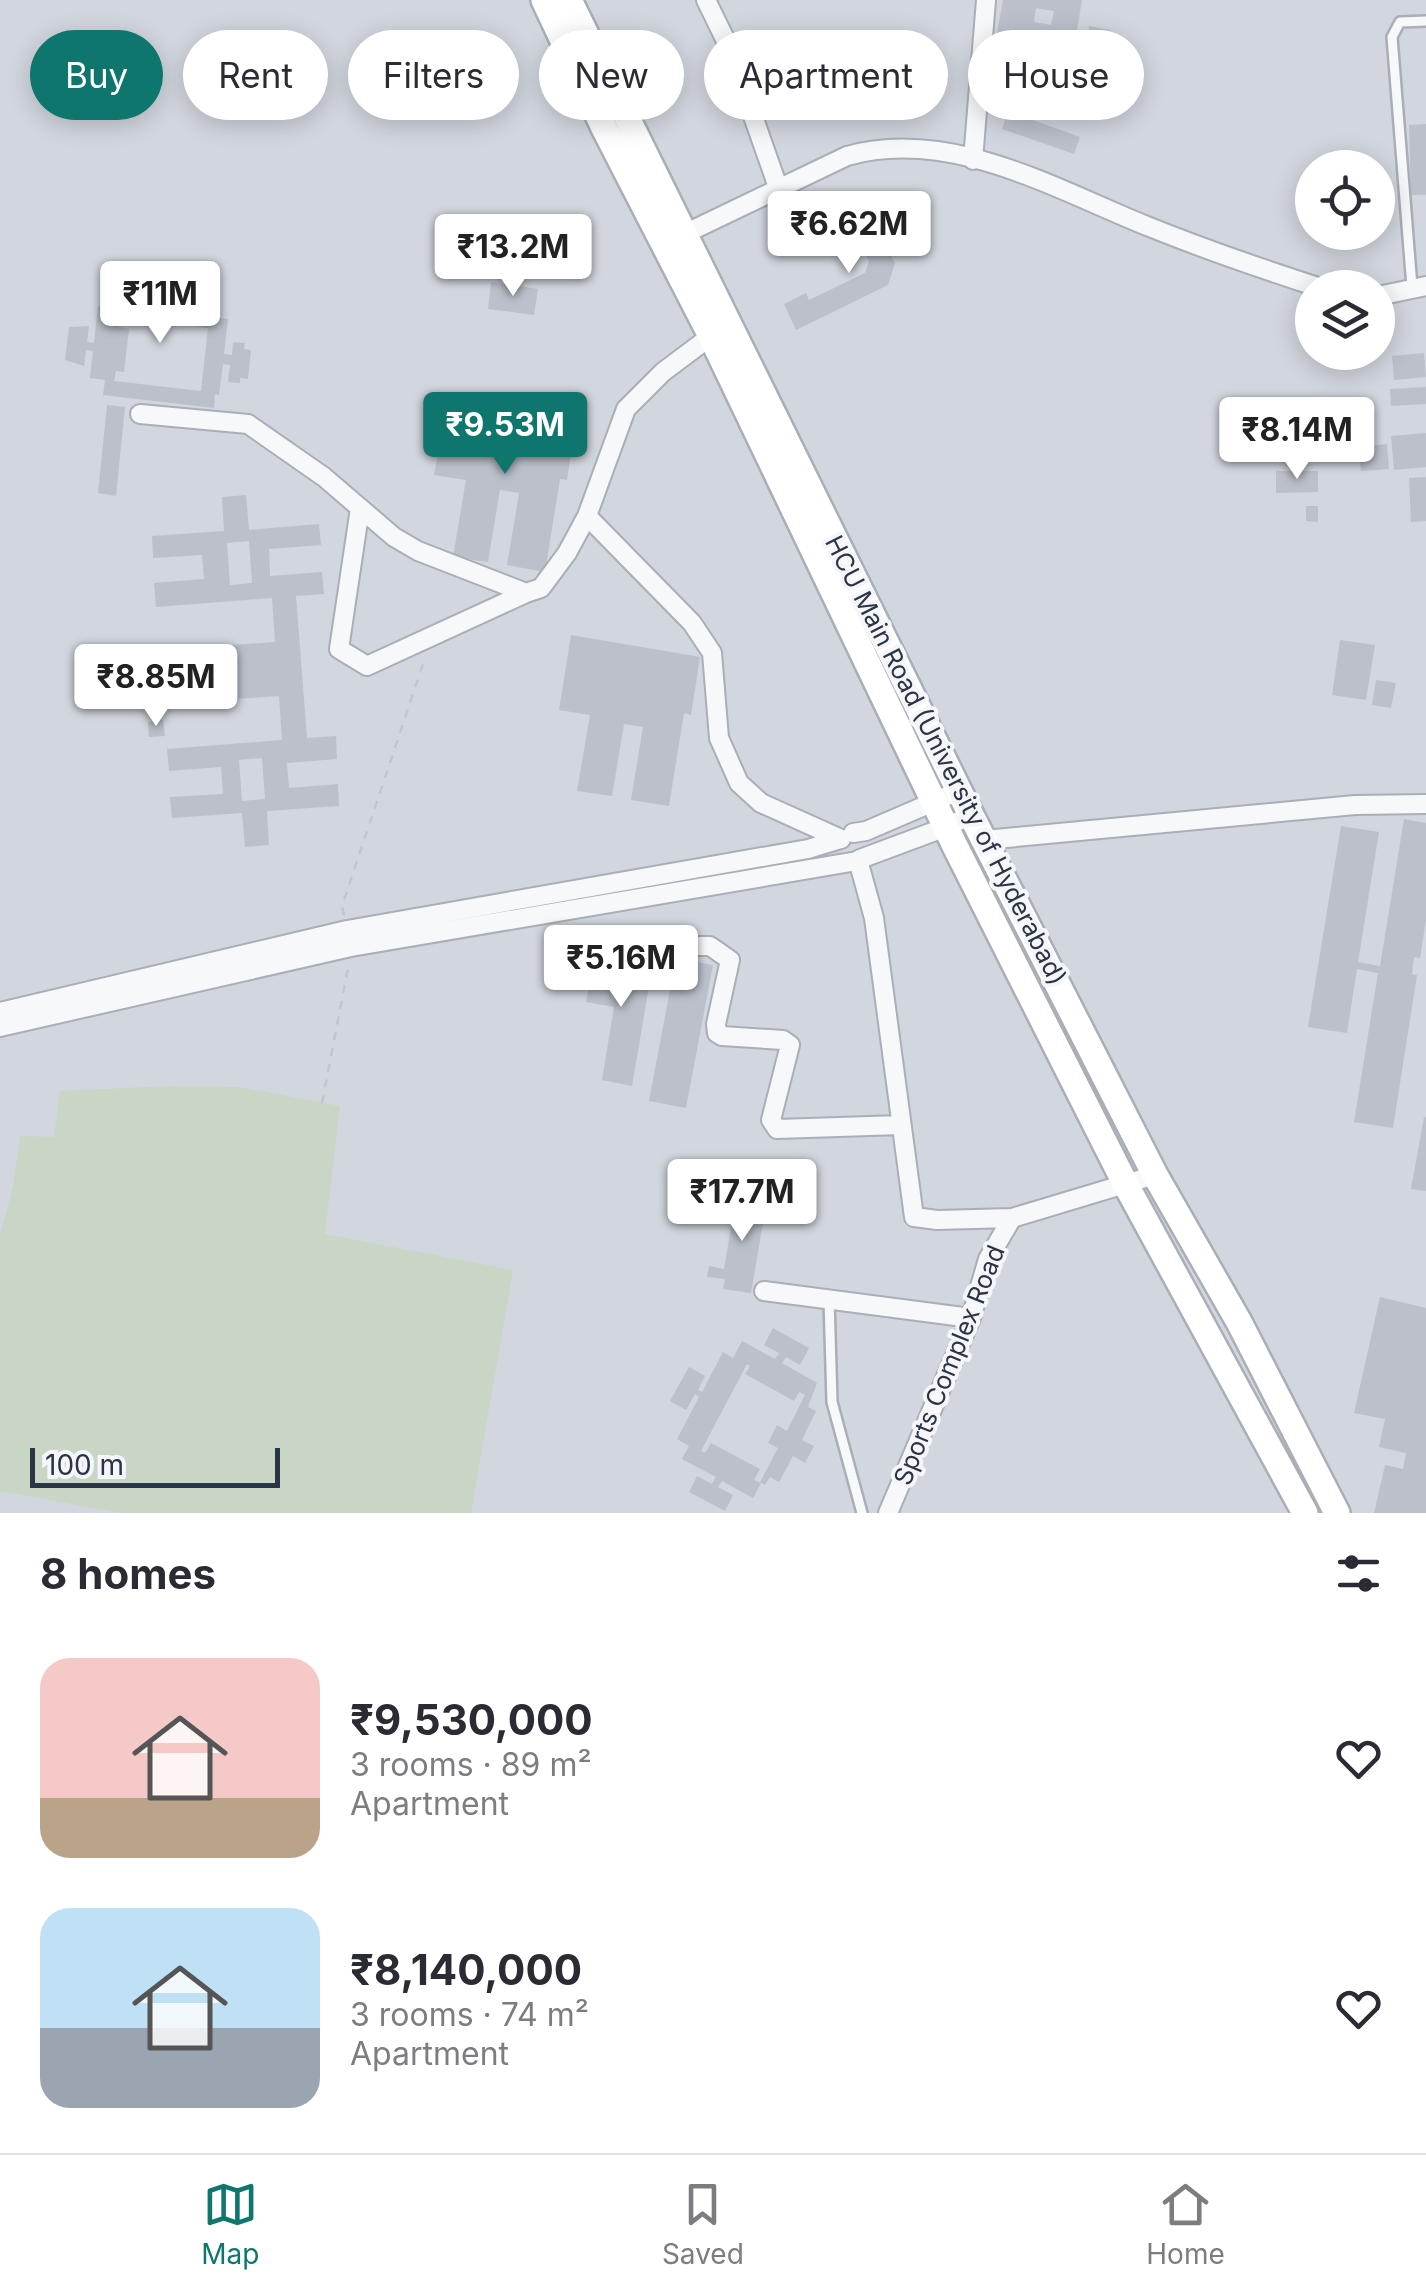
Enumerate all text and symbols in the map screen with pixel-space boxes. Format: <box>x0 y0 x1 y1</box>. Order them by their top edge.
chip: Buy <box>30 30 163 120</box>
chip: Rent <box>183 30 328 120</box>
chip: Filters <box>348 30 519 120</box>
chip: New <box>539 30 684 120</box>
chip: Apartment <box>704 30 948 120</box>
chip: House <box>968 30 1144 120</box>
map controls <box>1295 150 1395 370</box>
button: locate <box>1295 150 1395 250</box>
pin: ₹6.62M <box>768 191 930 276</box>
text: ₹6.62M <box>790 204 908 243</box>
pin: ₹13.2M <box>432 214 594 299</box>
text: ₹13.2M <box>457 227 569 266</box>
pin: ₹11M <box>101 261 219 346</box>
button: layers <box>1295 270 1395 370</box>
text: ₹11M <box>122 274 198 313</box>
pin: ₹9.53M <box>424 392 586 477</box>
pin: ₹8.14M <box>1216 397 1378 482</box>
text: ₹9.53M <box>445 405 565 444</box>
text: ₹8.14M <box>1241 410 1353 449</box>
street label: HCU Main Road (University of Hyderabad) <box>819 530 1073 990</box>
pin: ₹8.85M <box>75 644 237 729</box>
text: ₹8.85M <box>96 657 216 696</box>
pin: ₹5.16M <box>540 925 702 1010</box>
text: ₹5.16M <box>566 938 676 977</box>
pin: ₹17.7M <box>661 1159 823 1244</box>
text: ₹17.7M <box>690 1172 794 1211</box>
street label: Sports Complex Road <box>887 1241 1011 1489</box>
scale bar <box>30 1443 280 1488</box>
text: 100 m <box>45 1448 124 1482</box>
icon: filters <box>1331 1546 1386 1601</box>
text: 8 homes <box>40 1548 216 1599</box>
text: ₹9,530,000 <box>350 1694 593 1745</box>
icon: home <box>120 1698 240 1818</box>
icon: heart <box>1331 1731 1386 1786</box>
text: 3 rooms · 89 m² <box>350 1745 592 1784</box>
text: Apartment <box>350 1784 509 1823</box>
text: ₹8,140,000 <box>350 1944 582 1995</box>
icon: home <box>120 1948 240 2068</box>
icon: heart <box>1331 1981 1386 2036</box>
text: 3 rooms · 74 m² <box>350 1995 589 2034</box>
text: Apartment <box>350 2034 509 2073</box>
tab: Map <box>201 2177 259 2271</box>
tab: Saved <box>662 2177 744 2271</box>
tab: Home <box>1146 2177 1225 2271</box>

